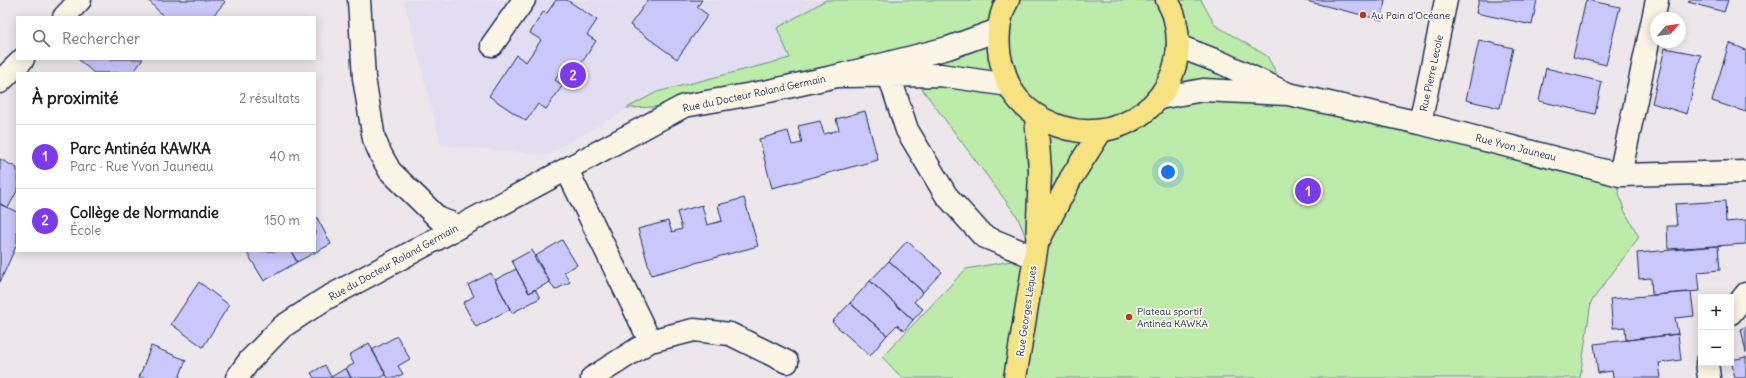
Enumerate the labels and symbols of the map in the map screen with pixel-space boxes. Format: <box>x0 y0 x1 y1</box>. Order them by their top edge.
place label: Au Pain d'Océane <box>1371 9 1450 22</box>
marker: Au Pain d'Océane <box>1358 10 1368 20</box>
north arrow <box>1650 12 1686 48</box>
street label: Rue Pierre Lecole <box>1417 34 1446 113</box>
pin: 2 <box>560 60 586 90</box>
street label: Rue du Docteur Roland Germain <box>681 72 827 115</box>
street label: Rue Yvon Jauneau <box>1474 131 1558 164</box>
your location <box>1158 162 1178 182</box>
pin: 1 <box>1295 176 1321 206</box>
street label: Rue du Docteur Roland Germain <box>326 221 460 303</box>
street label: Rue Georges Lèques <box>1014 264 1039 357</box>
place label: Plateau sportif Antinéa KAWKA <box>1137 305 1209 330</box>
marker: Plateau sportif Antinéa KAWKA <box>1124 312 1134 322</box>

